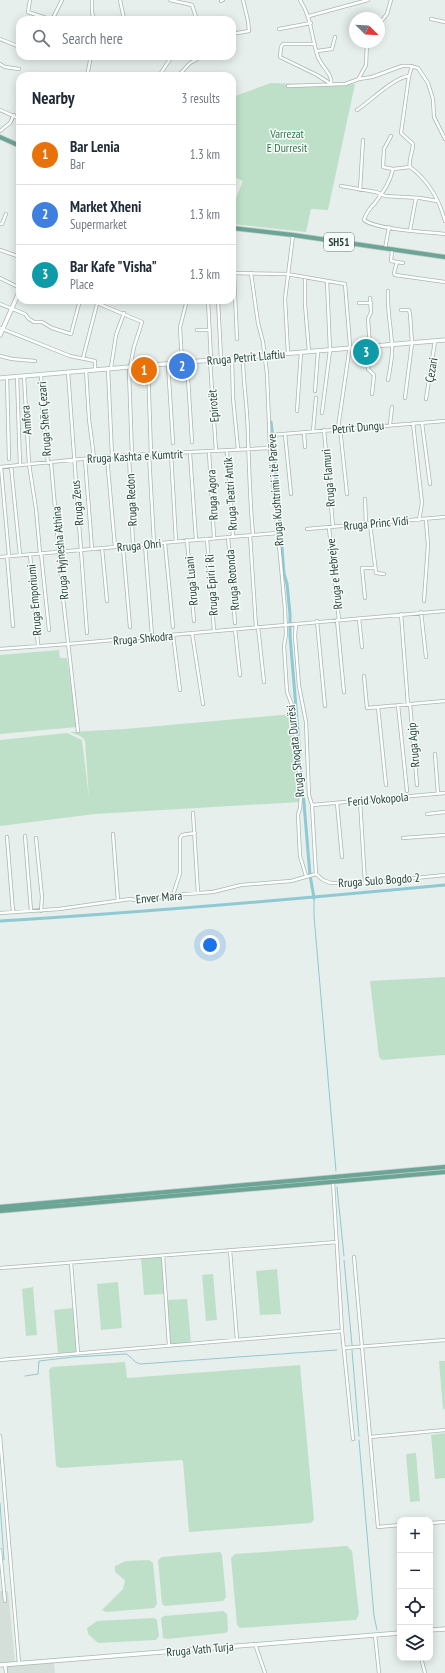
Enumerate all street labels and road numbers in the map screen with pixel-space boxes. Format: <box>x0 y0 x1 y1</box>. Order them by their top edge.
road number: SH51 <box>324 233 354 251</box>
street label: Rruga Petrit Llaftiu <box>206 346 286 368</box>
street label: Çezari <box>421 356 441 384</box>
street label: Rruga Shën Çezari <box>34 381 54 457</box>
street label: Epirotët <box>204 388 222 423</box>
street label: Amfora <box>17 404 35 435</box>
street label: Petrit Dungu <box>331 417 385 437</box>
street label: Rruga Kushtrimi i të Parëve <box>264 433 286 547</box>
street label: Rruga Kashta e Kumtrit <box>87 446 184 466</box>
street label: Rruga Flamuri <box>318 448 338 508</box>
street label: Rruga Teatri Antik <box>220 457 240 531</box>
street label: Rruga Agora <box>203 469 221 521</box>
street label: Rruga Redon <box>122 473 140 527</box>
street label: Rruga Zeus <box>68 480 86 526</box>
street label: Rruga Hyjnesha Athina <box>48 506 72 600</box>
street label: Rruga Princ Vidi <box>343 513 409 533</box>
street label: Rruga Ohri <box>116 536 162 554</box>
street label: Rruga e Hebrejve <box>323 538 345 610</box>
street label: Rruga Rotonda <box>222 549 242 611</box>
street label: Rruga Epiri i Ri <box>201 554 221 616</box>
street label: Rruga Luani <box>181 556 201 606</box>
street label: Rruga Emporiumi <box>23 564 45 636</box>
street label: Rruga Shkodra <box>112 628 174 648</box>
street label: Rruga Shoqata Durrësi <box>283 704 307 798</box>
street label: Rruga Agip <box>404 722 422 768</box>
street label: Ferid Vokopola <box>347 789 409 809</box>
street label: Rruga Sulo Bogdo 2 <box>338 870 420 890</box>
street label: Enver Mara <box>135 887 183 906</box>
street label: Rruga Vath Turja <box>166 1639 234 1659</box>

